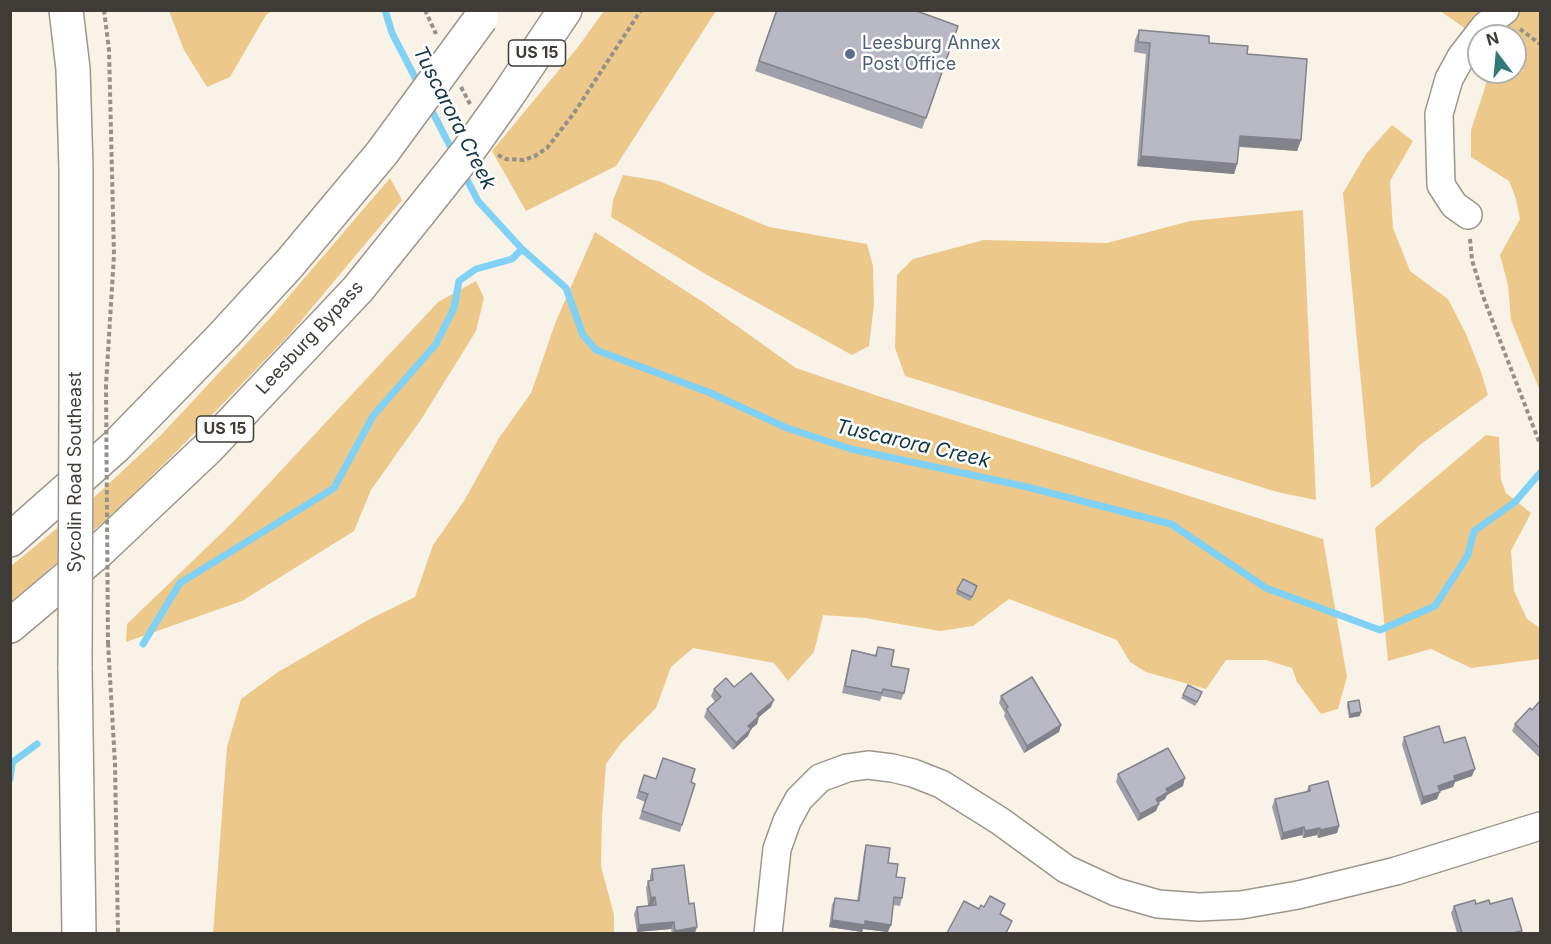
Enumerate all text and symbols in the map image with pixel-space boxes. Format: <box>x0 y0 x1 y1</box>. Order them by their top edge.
north arrow <box>1467 24 1527 84</box>
text: N <box>1484 27 1501 50</box>
place label: Leesburg Annex Post Office <box>862 33 1001 76</box>
road number: US 15 <box>508 40 566 66</box>
water label: Tuscarora Creek <box>408 42 500 194</box>
marker: Leesburg Annex Post Office <box>843 47 857 61</box>
street label: Leesburg Bypass <box>252 277 368 399</box>
street label: Sycolin Road Southeast <box>65 372 87 572</box>
water label: Tuscarora Creek <box>833 415 993 473</box>
road number: US 15 <box>196 416 254 442</box>

